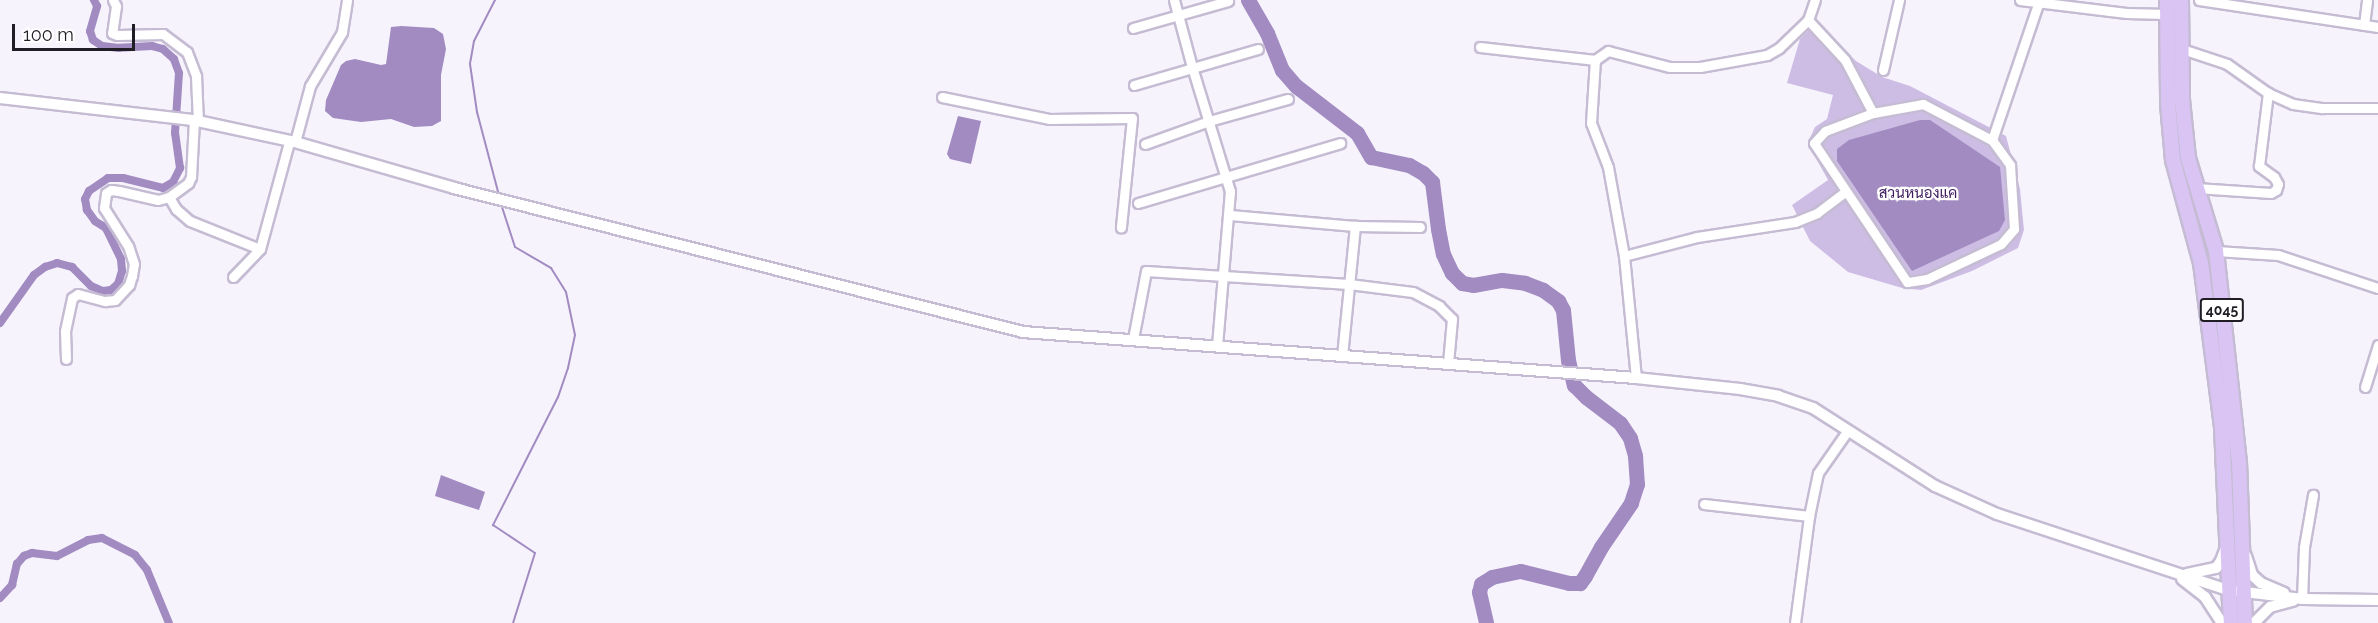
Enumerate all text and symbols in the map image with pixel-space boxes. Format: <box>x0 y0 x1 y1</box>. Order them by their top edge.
scale bar <box>15 12 138 50</box>
text: 100 m <box>23 24 74 45</box>
park label: สวนหนองแค <box>1879 185 1957 203</box>
road number: 4045 <box>2200 299 2244 321</box>

